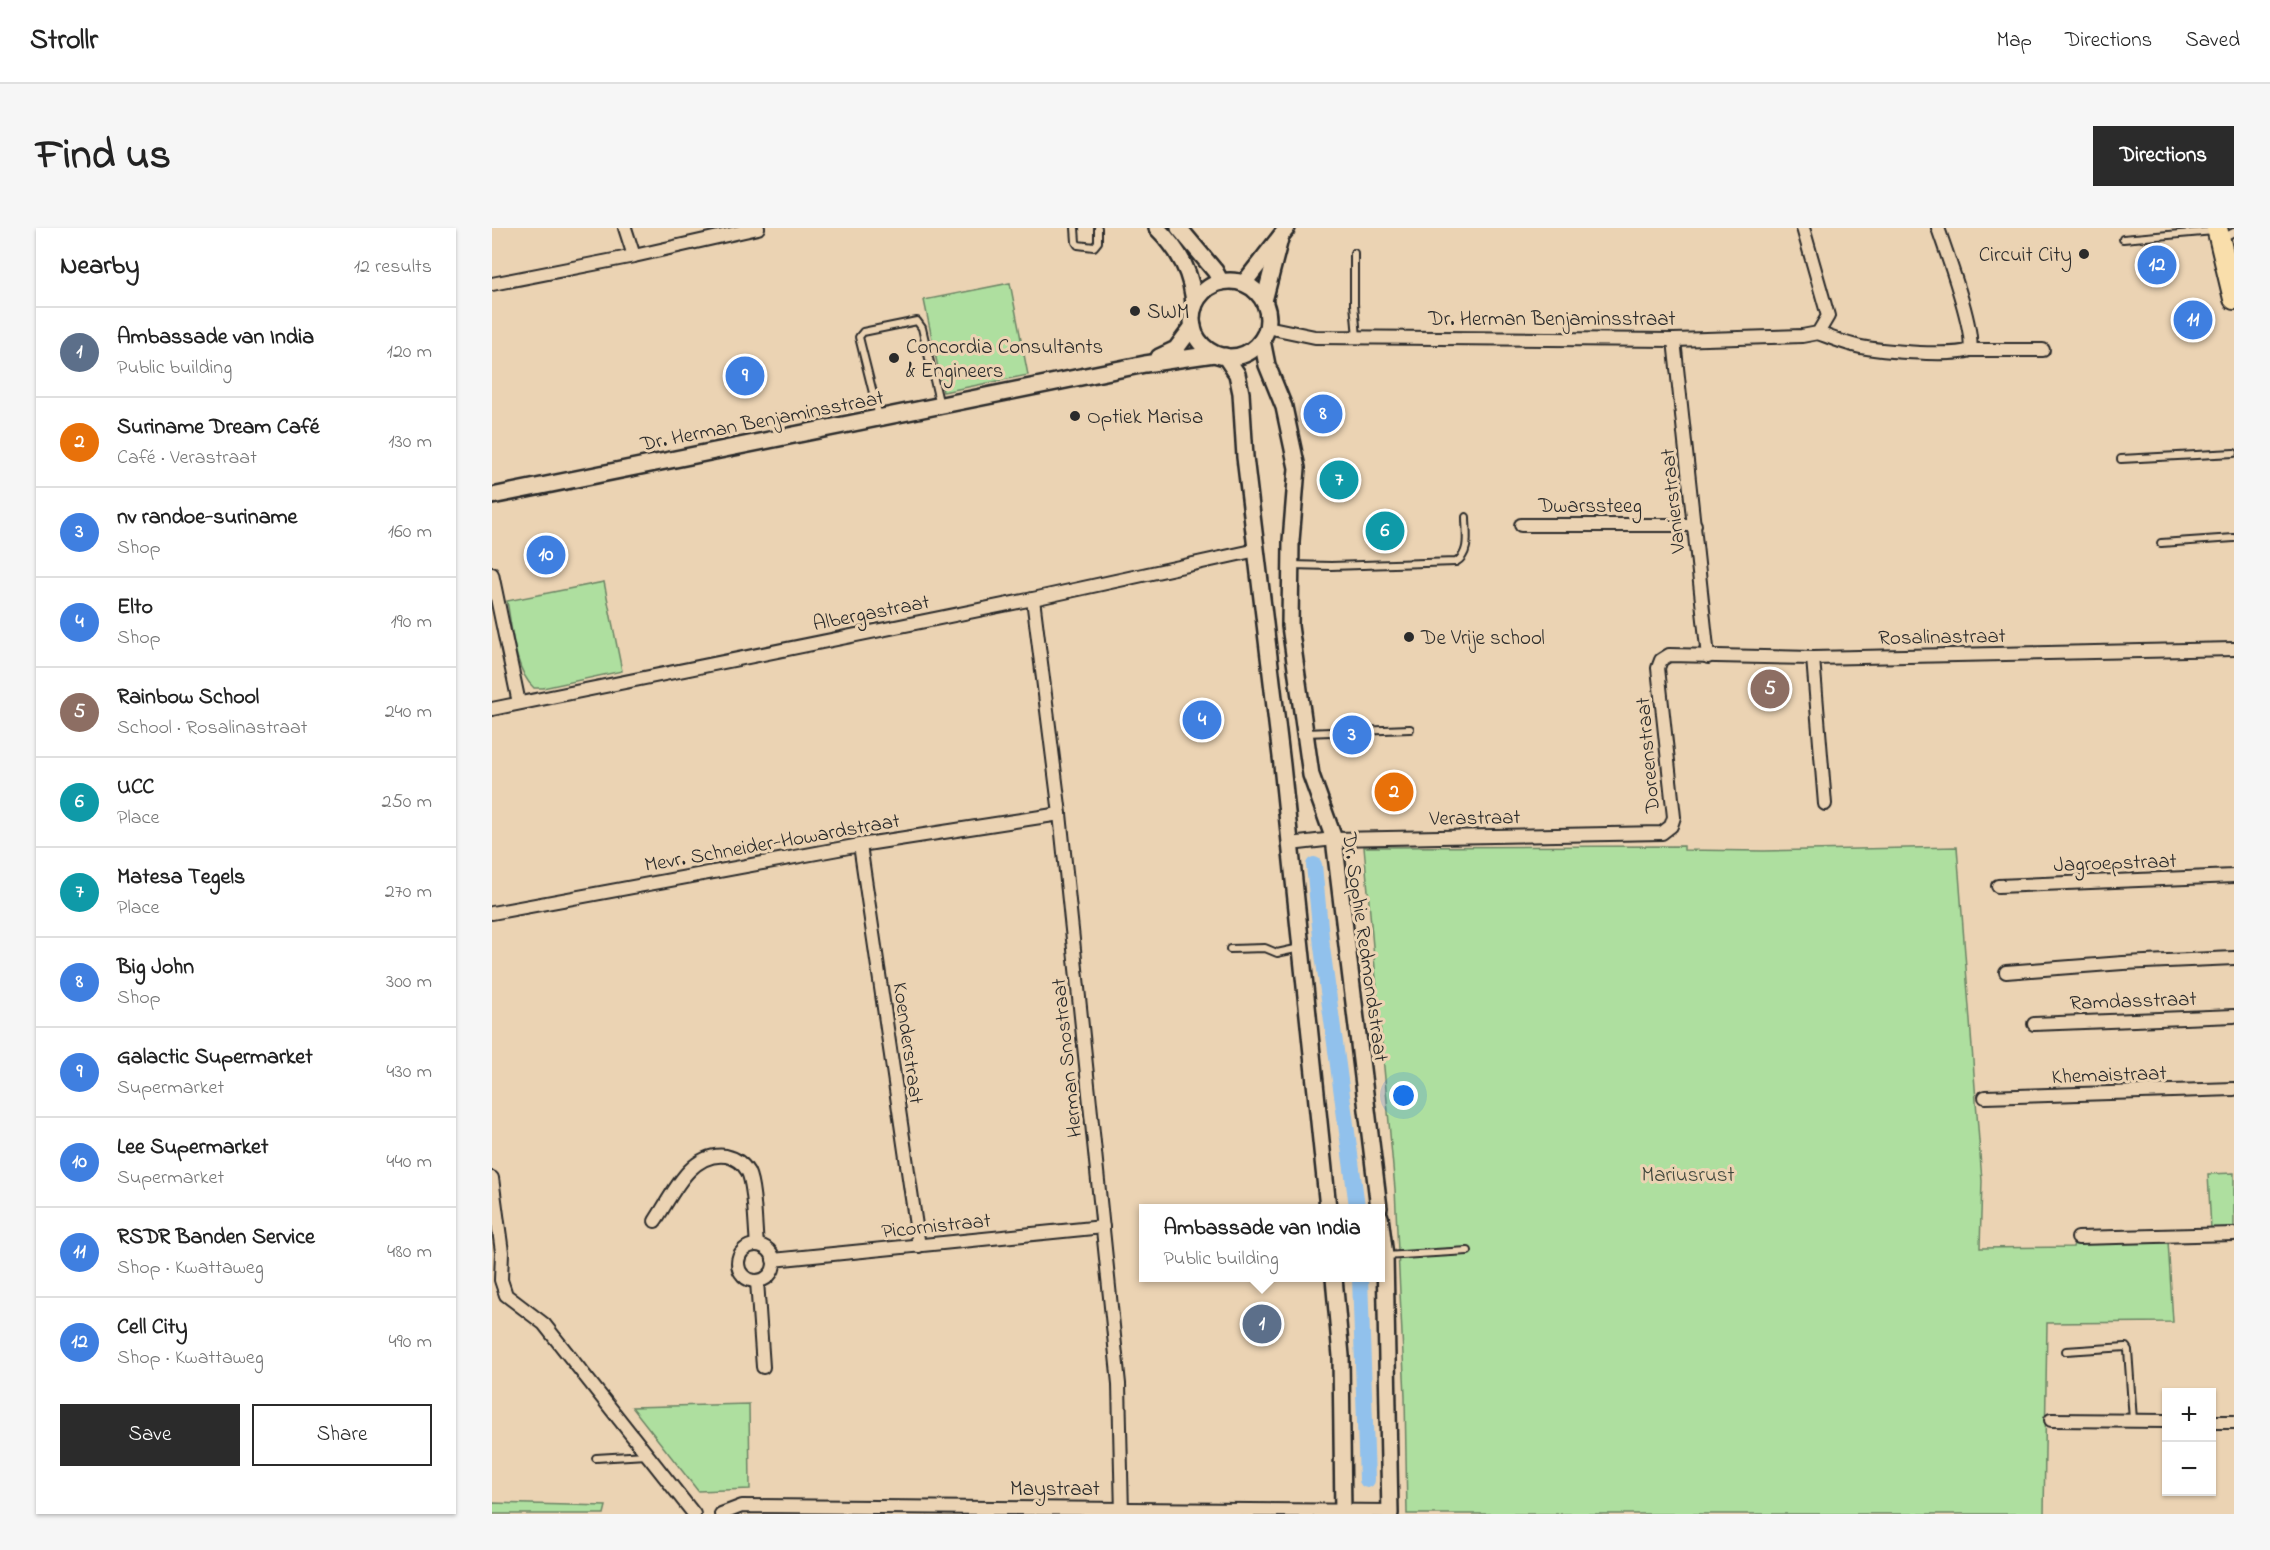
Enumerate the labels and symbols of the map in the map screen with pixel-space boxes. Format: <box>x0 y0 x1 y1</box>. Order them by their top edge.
place label: Circuit City <box>1979 241 2072 273</box>
pin: 12 <box>2138 243 2176 288</box>
marker: Circuit City <box>2077 247 2091 261</box>
place label: SWM <box>1147 298 1190 328</box>
pin: 11 <box>2174 298 2212 343</box>
marker: SWM <box>1128 304 1142 318</box>
street label: Dr. Herman Benjaminsstraat <box>1427 305 1676 335</box>
place label: Concordia Consultants & Engineers <box>906 333 1103 389</box>
marker: Concordia Consultants & Engineers <box>887 351 901 365</box>
pin: 9 <box>726 354 764 398</box>
street label: Dr. Herman Benjaminsstraat <box>637 384 887 460</box>
pin: 8 <box>1304 392 1342 436</box>
place label: Optiek Marisa <box>1087 403 1203 433</box>
marker: Optiek Marisa <box>1068 409 1082 423</box>
street label: Vanierstraat <box>1654 447 1695 556</box>
pin: 7 <box>1320 458 1358 502</box>
street label: Dwarssteeg <box>1537 492 1642 524</box>
pin: 6 <box>1366 508 1404 554</box>
pin: 10 <box>526 532 566 578</box>
street label: Albergastraat <box>810 588 933 642</box>
street label: Rosalinastraat <box>1878 622 2006 654</box>
place label: De Vrije school <box>1420 624 1545 654</box>
marker: De Vrije school <box>1402 630 1416 644</box>
pin: 5 <box>1750 666 1790 712</box>
street label: Doreenstraat <box>1629 696 1669 815</box>
pin: 4 <box>1182 698 1222 742</box>
pin: 3 <box>1332 712 1372 758</box>
pin: 2 <box>1374 770 1414 814</box>
street label: Verastraat <box>1428 803 1521 835</box>
street label: Mevr. Schneider-Howardstraat <box>642 807 902 881</box>
street label: Dr. Sophie Redmondstraat <box>1333 830 1395 1064</box>
street label: Jagroepstraat <box>2053 847 2177 883</box>
street label: Herman Snostraat <box>1045 977 1091 1139</box>
street label: Koenderstraat <box>884 980 930 1106</box>
street label: Ramdasstraat <box>2069 985 2197 1019</box>
street label: Khemaistraat <box>2051 1059 2167 1093</box>
your location <box>1389 1081 1418 1110</box>
park label: Mariusrust <box>1641 1161 1735 1191</box>
street label: Picornistraat <box>880 1206 992 1248</box>
pin: 1 <box>1242 1302 1282 1346</box>
street label: Maystraat <box>1010 1475 1100 1507</box>

